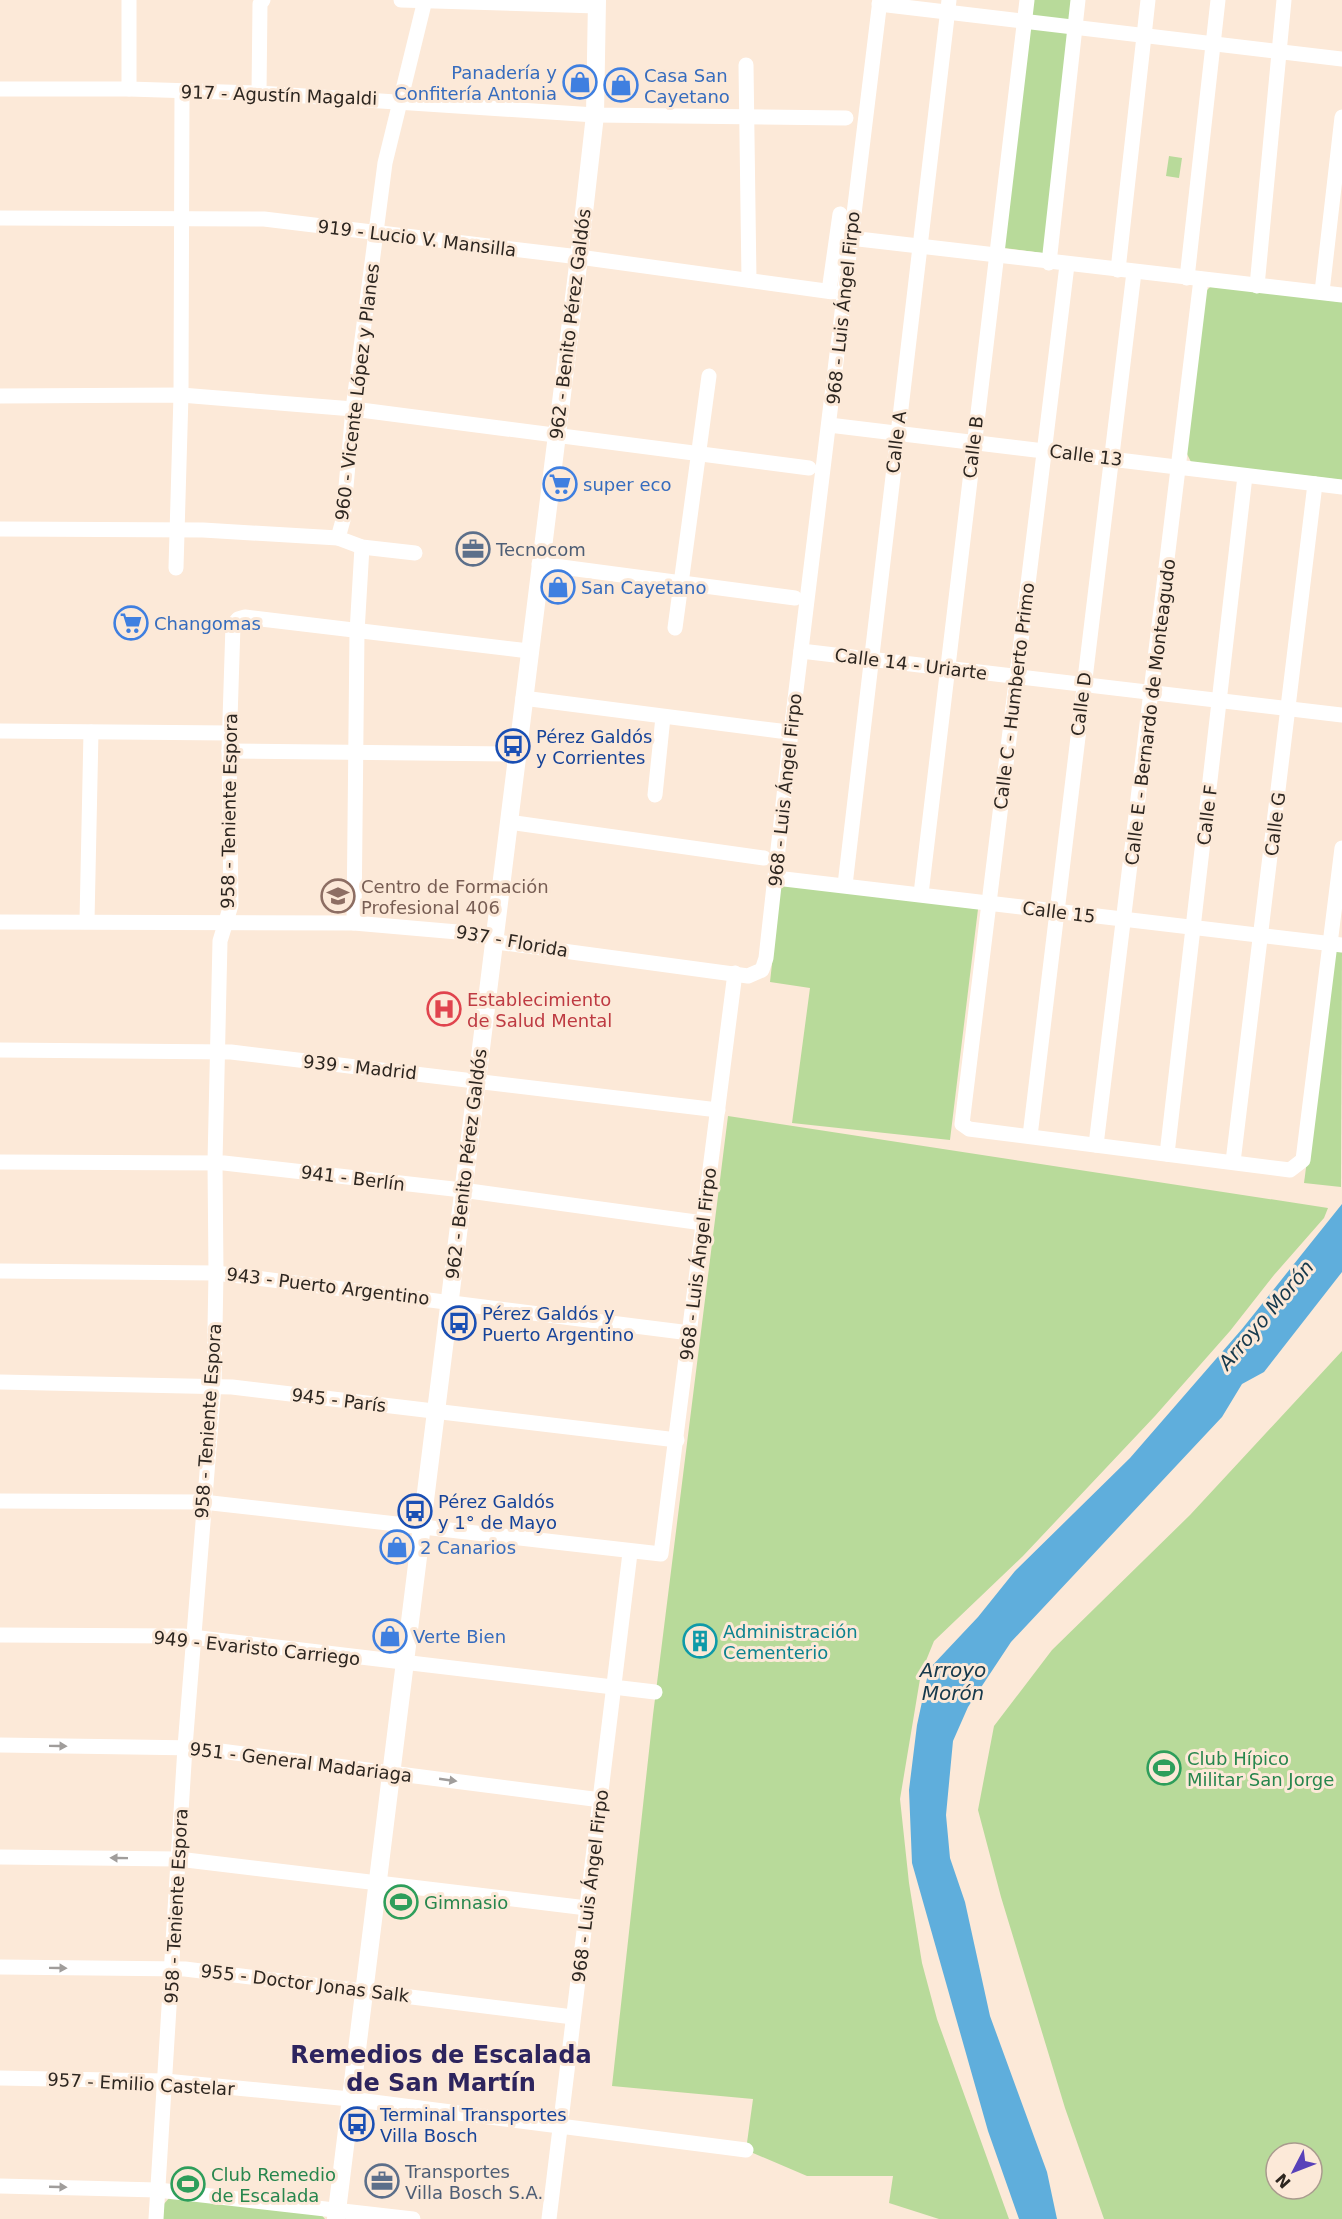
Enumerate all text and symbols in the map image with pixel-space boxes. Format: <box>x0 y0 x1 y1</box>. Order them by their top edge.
place label: Panadería y Confitería Antonia <box>394 62 557 104</box>
shop icon: Panadería y Confitería Antonia <box>562 64 598 100</box>
place label: Casa San Cayetano <box>644 65 730 107</box>
shop icon: Casa San Cayetano <box>603 67 639 103</box>
street label: 917 - Agustín Magaldi <box>180 81 378 109</box>
street label: 962 - Benito Pérez Galdós <box>545 207 595 441</box>
street label: 968 - Luis Ángel Firpo <box>822 210 864 406</box>
street label: 919 - Lucio V. Mansilla <box>317 215 517 261</box>
street label: 960 - Vicente López y Planes <box>331 262 383 522</box>
street label: Calle A <box>882 409 910 474</box>
street label: Calle B <box>959 415 987 479</box>
street label: Calle 13 <box>1048 440 1124 470</box>
supermarket icon: super eco <box>542 466 578 502</box>
place label: super eco <box>583 474 671 495</box>
office icon: Tecnocom <box>455 531 491 567</box>
place label: Tecnocom <box>495 539 586 560</box>
street label: Calle E - Bernardo de Monteagudo <box>1121 558 1179 866</box>
shop icon: San Cayetano <box>540 569 576 605</box>
place label: San Cayetano <box>581 577 706 598</box>
street label: Calle C - Humberto Primo <box>990 581 1038 811</box>
supermarket icon: Changomas <box>113 605 149 641</box>
place label: Changomas <box>154 613 261 634</box>
street label: Calle 14 - Uriarte <box>834 644 988 684</box>
street label: Calle D <box>1067 671 1095 737</box>
street label: 968 - Luis Ángel Firpo <box>764 692 806 888</box>
street label: 958 - Teniente Espora <box>217 713 241 909</box>
place label: Pérez Galdós y Corrientes <box>536 726 652 768</box>
bus stop icon: Pérez Galdós y Corrientes <box>495 728 531 764</box>
street label: Calle F <box>1193 784 1221 846</box>
street label: Calle G <box>1261 791 1289 857</box>
place label: Centro de Formación Profesional 406 <box>361 876 549 918</box>
school or university icon: Centro de Formación Profesional 406 <box>320 878 356 914</box>
street label: Calle 15 <box>1021 897 1097 927</box>
street label: 937 - Florida <box>454 921 570 961</box>
place label: Establecimiento de Salud Mental <box>467 989 612 1031</box>
hospital icon: Establecimiento de Salud Mental <box>426 991 462 1027</box>
street label: 962 - Benito Pérez Galdós <box>441 1047 491 1281</box>
street label: 939 - Madrid <box>302 1051 418 1083</box>
street label: 941 - Berlín <box>300 1161 406 1195</box>
street label: 968 - Luis Ángel Firpo <box>676 1166 720 1362</box>
water label: Arroyo Morón <box>1212 1255 1319 1376</box>
street label: 943 - Puerto Argentino <box>225 1263 431 1309</box>
place label: Pérez Galdós y Puerto Argentino <box>482 1303 634 1345</box>
bus stop icon: Pérez Galdós y Puerto Argentino <box>441 1305 477 1341</box>
street label: 958 - Teniente Espora <box>191 1323 225 1519</box>
street label: 945 - París <box>290 1384 388 1416</box>
place label: Pérez Galdós y 1° de Mayo <box>438 1491 557 1533</box>
bus stop icon: Pérez Galdós y 1° de Mayo <box>397 1493 433 1529</box>
shop icon: 2 Canarios <box>379 1529 415 1565</box>
place label: 2 Canarios <box>420 1537 516 1558</box>
shop icon: Verte Bien <box>372 1618 408 1654</box>
place label: Administración Cementerio <box>723 1621 858 1663</box>
building icon: Administración Cementerio <box>682 1623 718 1659</box>
place label: Verte Bien <box>413 1626 506 1647</box>
street label: 949 - Evaristo Carriego <box>153 1627 361 1669</box>
water label: Arroyo Morón <box>918 1658 986 1705</box>
street label: 951 - General Madariaga <box>189 1738 413 1786</box>
one-way arrow <box>49 1741 68 1751</box>
place label: Club Hípico Militar San Jorge <box>1187 1748 1334 1790</box>
sports icon: Club Hípico Militar San Jorge <box>1146 1750 1182 1786</box>
one-way arrow <box>439 1775 458 1784</box>
street label: 968 - Luis Ángel Firpo <box>568 1788 612 1984</box>
street label: 958 - Teniente Espora <box>160 1808 192 2004</box>
one-way arrow <box>110 1853 129 1863</box>
sports icon: Gimnasio <box>383 1884 419 1920</box>
place label: Gimnasio <box>424 1892 508 1913</box>
street label: 955 - Doctor Jonas Salk <box>200 1960 411 2006</box>
one-way arrow <box>49 1963 68 1972</box>
district label: Remedios de Escalada de San Martín <box>290 2041 592 2097</box>
street label: 957 - Emilio Castelar <box>47 2069 236 2099</box>
place label: Terminal Transportes Villa Bosch <box>379 2104 567 2146</box>
bus stop icon: Terminal Transportes Villa Bosch <box>339 2106 375 2142</box>
north arrow <box>1264 2141 1324 2201</box>
place label: Transportes Villa Bosch S.A. <box>404 2161 543 2203</box>
office icon: Transportes Villa Bosch S.A. <box>364 2163 400 2199</box>
place label: Club Remedio de Escalada <box>211 2164 336 2206</box>
sports icon: Club Remedio de Escalada <box>170 2166 206 2202</box>
text: N <box>1272 2169 1295 2192</box>
one-way arrow <box>49 2183 68 2192</box>

